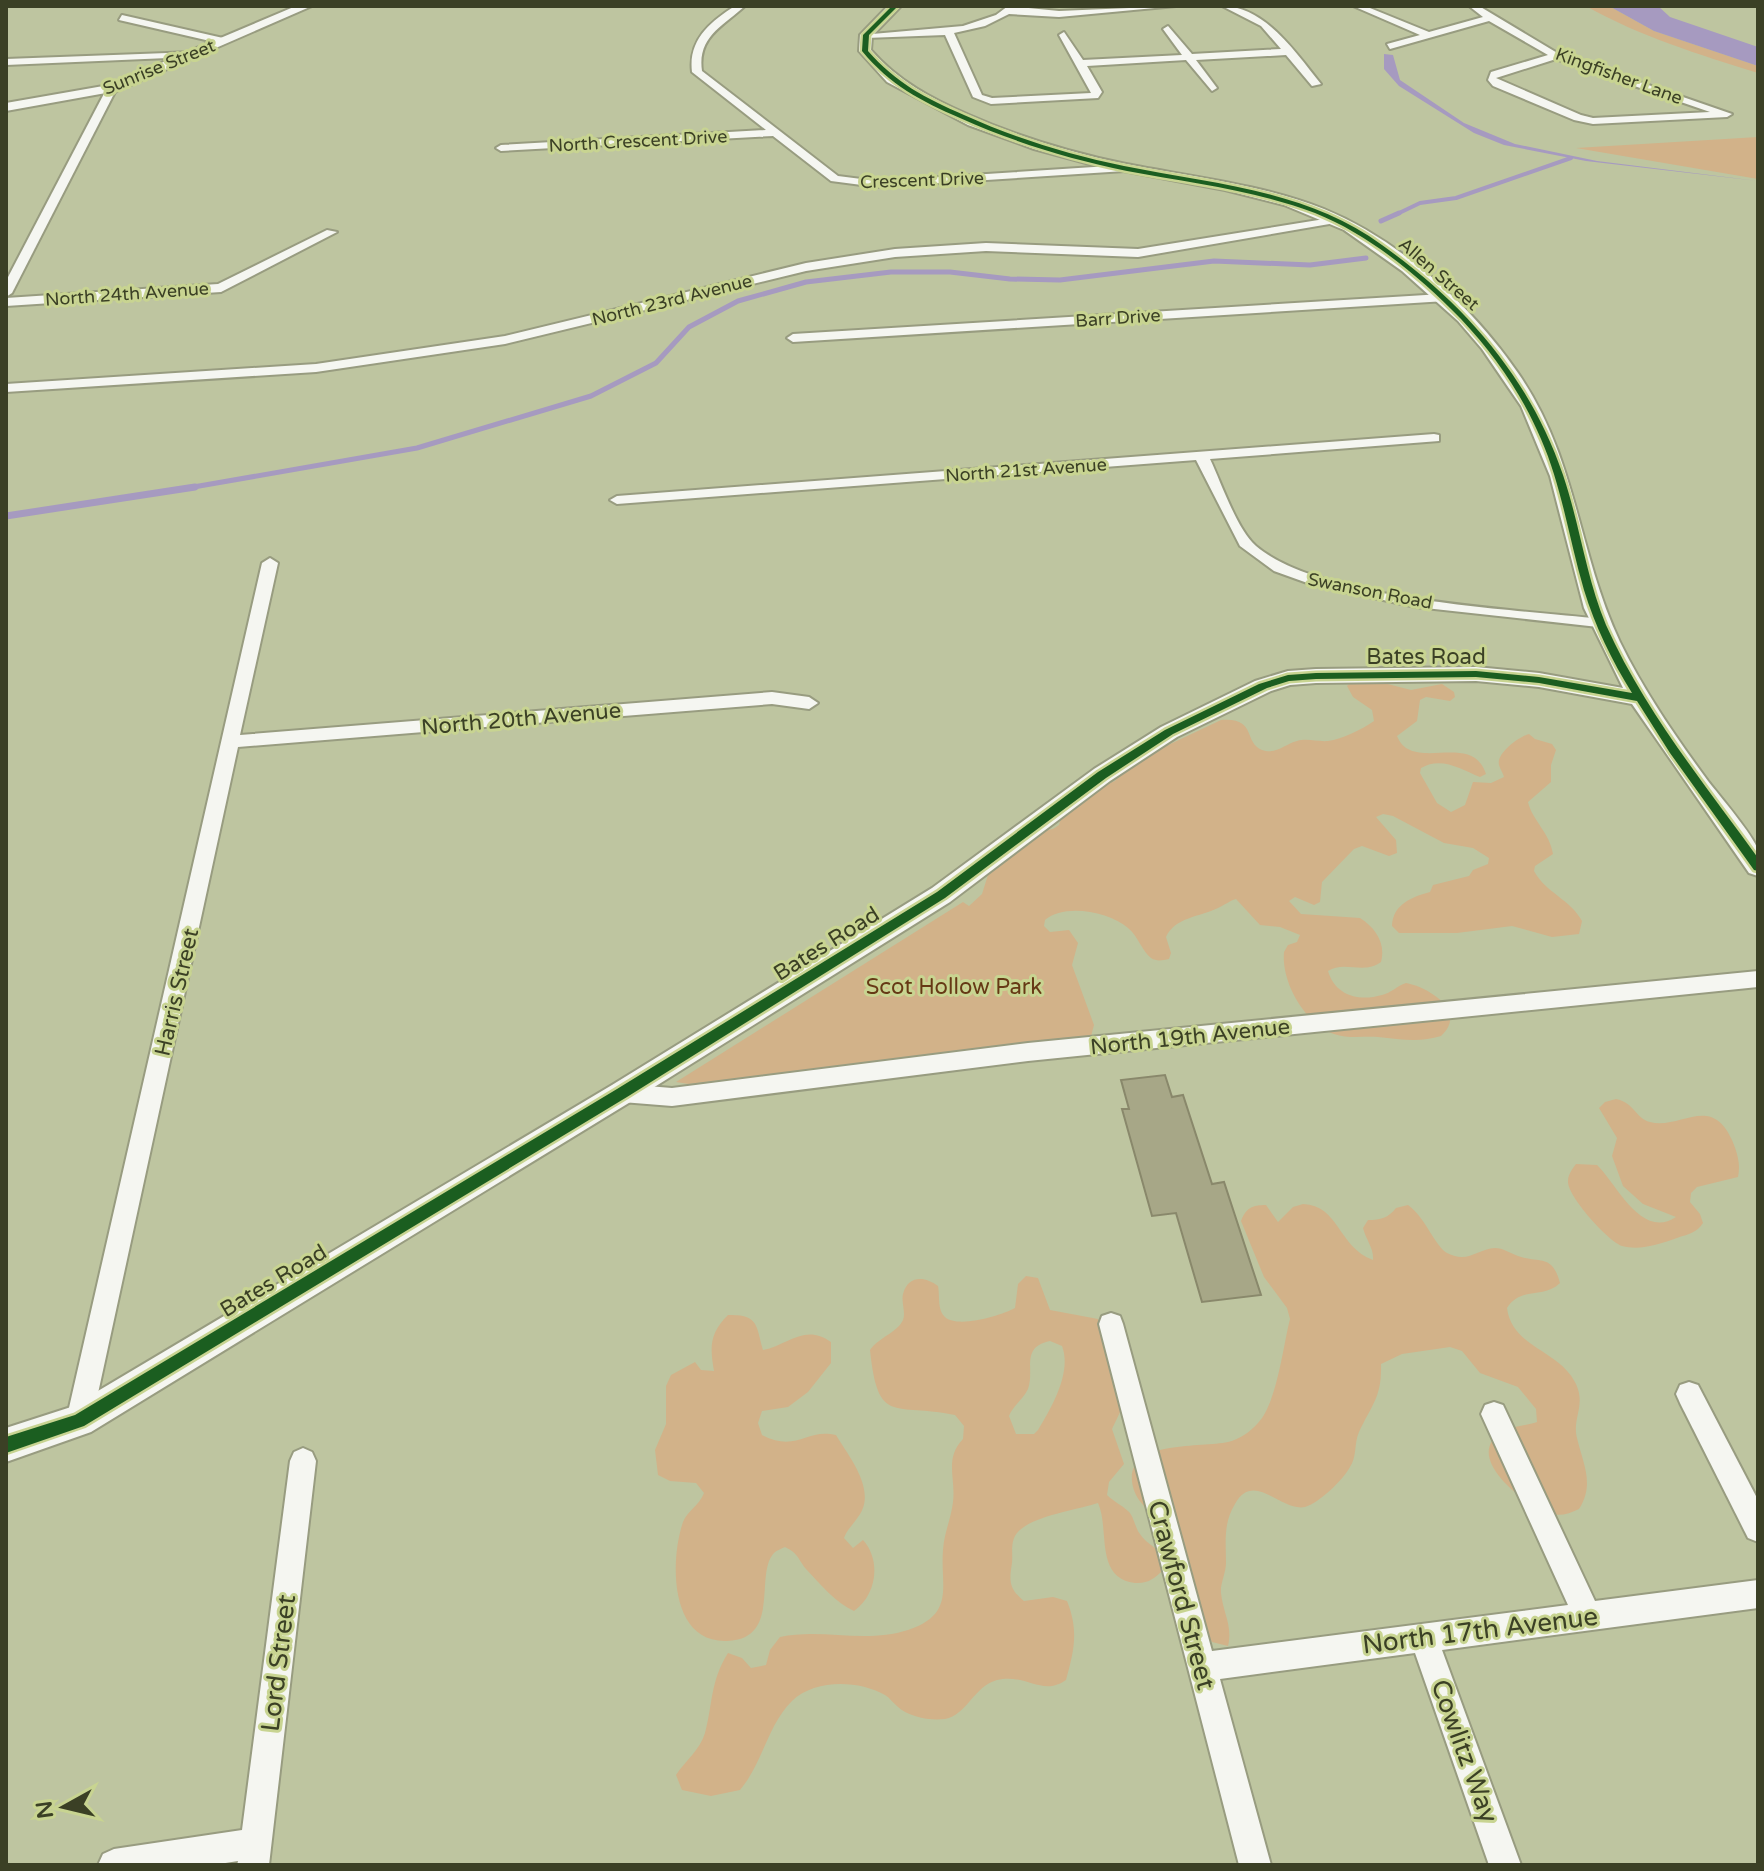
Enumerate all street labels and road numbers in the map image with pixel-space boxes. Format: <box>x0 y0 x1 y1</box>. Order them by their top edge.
street label: Sunrise Street <box>100 34 218 100</box>
street label: Kingfisher Lane <box>1553 43 1685 109</box>
street label: North Crescent Drive <box>548 125 728 157</box>
street label: Crescent Drive <box>860 167 984 193</box>
street label: Allen Street <box>1394 233 1484 315</box>
street label: North 23rd Avenue <box>590 269 754 331</box>
street label: North 24th Avenue <box>44 277 210 311</box>
street label: Barr Drive <box>1075 304 1161 332</box>
street label: North 21st Avenue <box>945 453 1107 487</box>
street label: Swanson Road <box>1306 568 1434 614</box>
street label: Bates Road <box>1366 644 1486 670</box>
street label: North 20th Avenue <box>420 697 622 741</box>
street label: Bates Road <box>769 901 884 987</box>
street label: Harris Street <box>150 926 204 1059</box>
street label: North 19th Avenue <box>1089 1014 1291 1060</box>
street label: Bates Road <box>216 1239 331 1323</box>
street label: Crawford Street <box>1141 1497 1222 1693</box>
street label: Lord Street <box>255 1593 302 1733</box>
street label: North 17th Avenue <box>1361 1601 1600 1660</box>
street label: Cowlitz Way <box>1424 1675 1505 1827</box>

